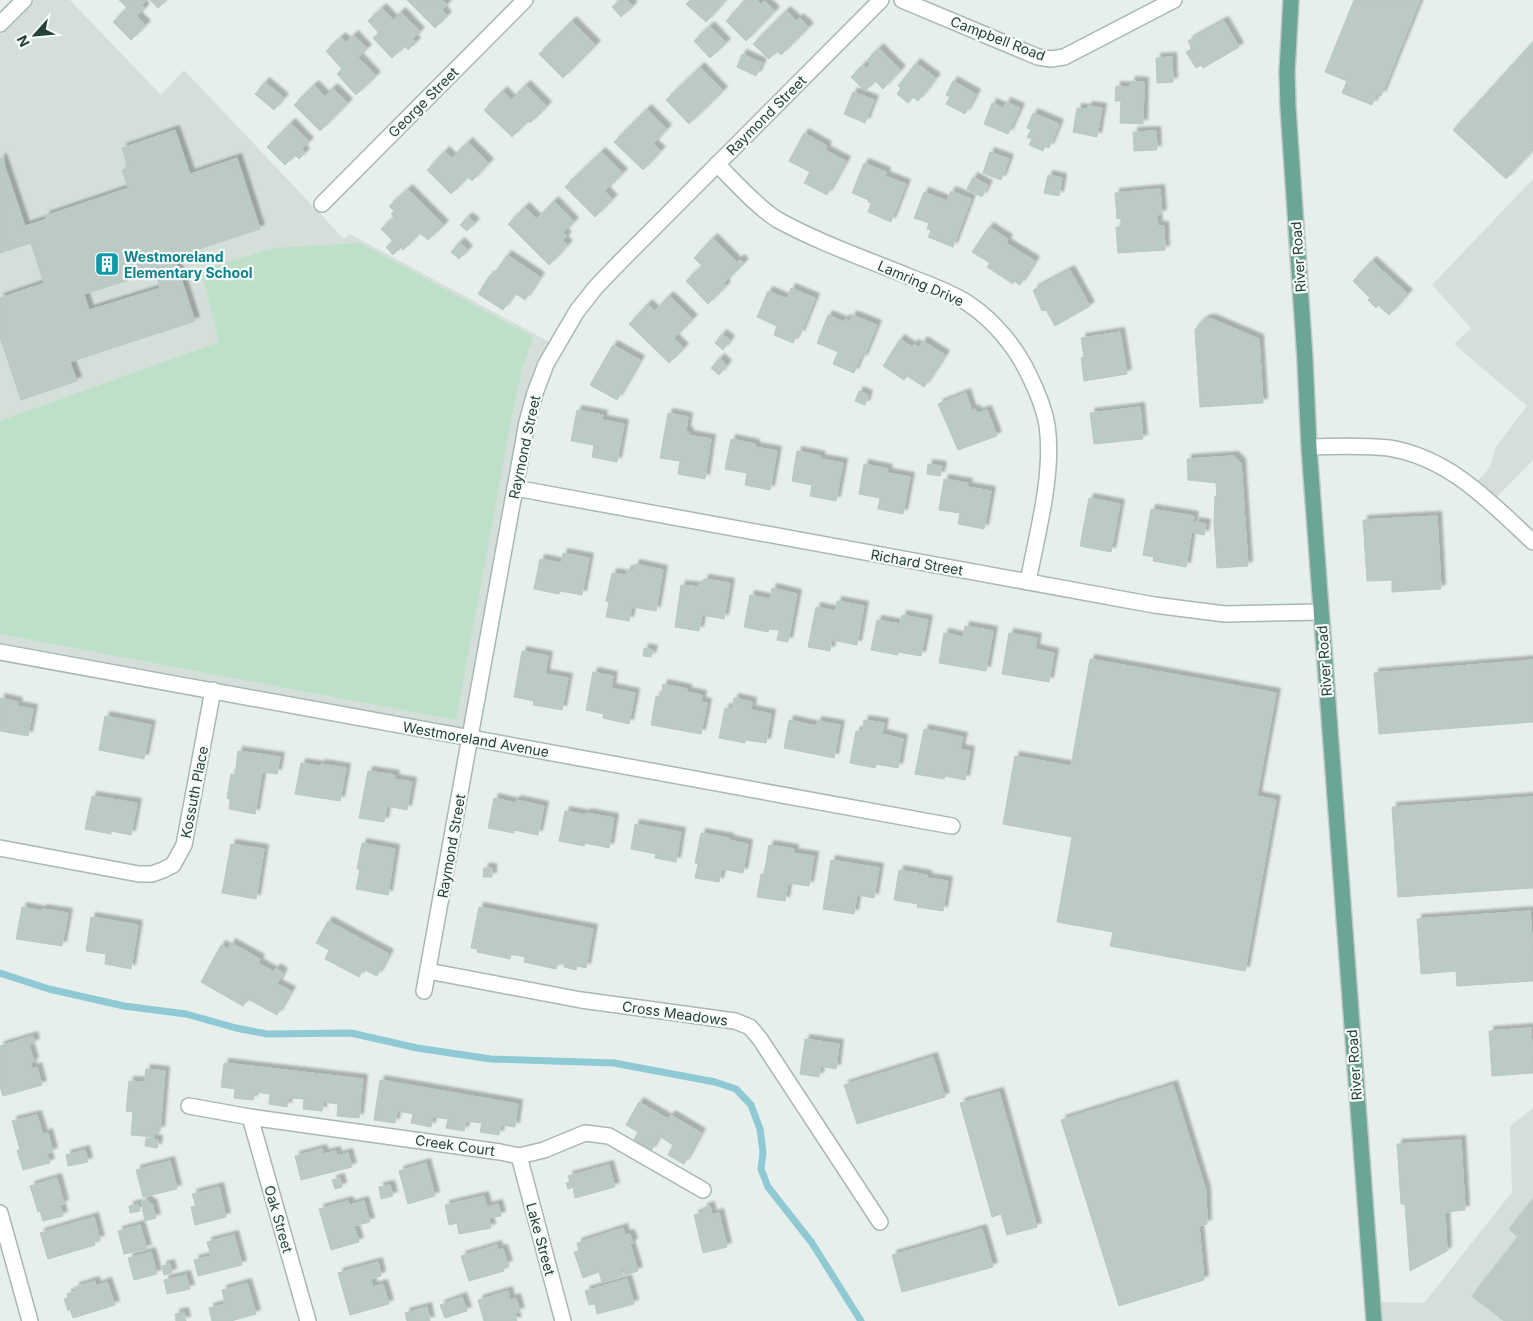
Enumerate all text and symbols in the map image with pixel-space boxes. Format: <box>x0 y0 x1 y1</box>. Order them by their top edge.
north arrow <box>10 10 60 60</box>
street label: Campbell Road <box>948 12 1048 64</box>
text: N <box>13 33 33 50</box>
street label: George Street <box>384 63 462 141</box>
street label: Raymond Street <box>723 71 810 158</box>
street label: River Road <box>1287 221 1309 293</box>
place label: Westmoreland Elementary School <box>124 248 253 281</box>
building icon: Westmoreland Elementary School <box>94 251 120 277</box>
street label: Lamring Drive <box>875 256 967 310</box>
street label: Raymond Street <box>505 393 543 500</box>
street label: Richard Street <box>869 546 965 579</box>
street label: River Road <box>1313 625 1335 697</box>
street label: Westmoreland Avenue <box>402 718 550 760</box>
street label: Kossuth Place <box>177 745 211 839</box>
street label: Raymond Street <box>433 792 469 899</box>
street label: Cross Meadows <box>621 997 729 1029</box>
street label: River Road <box>1343 1029 1365 1101</box>
street label: Creek Court <box>414 1131 496 1159</box>
street label: Oak Street <box>261 1183 297 1255</box>
street label: Lake Street <box>523 1201 559 1278</box>

